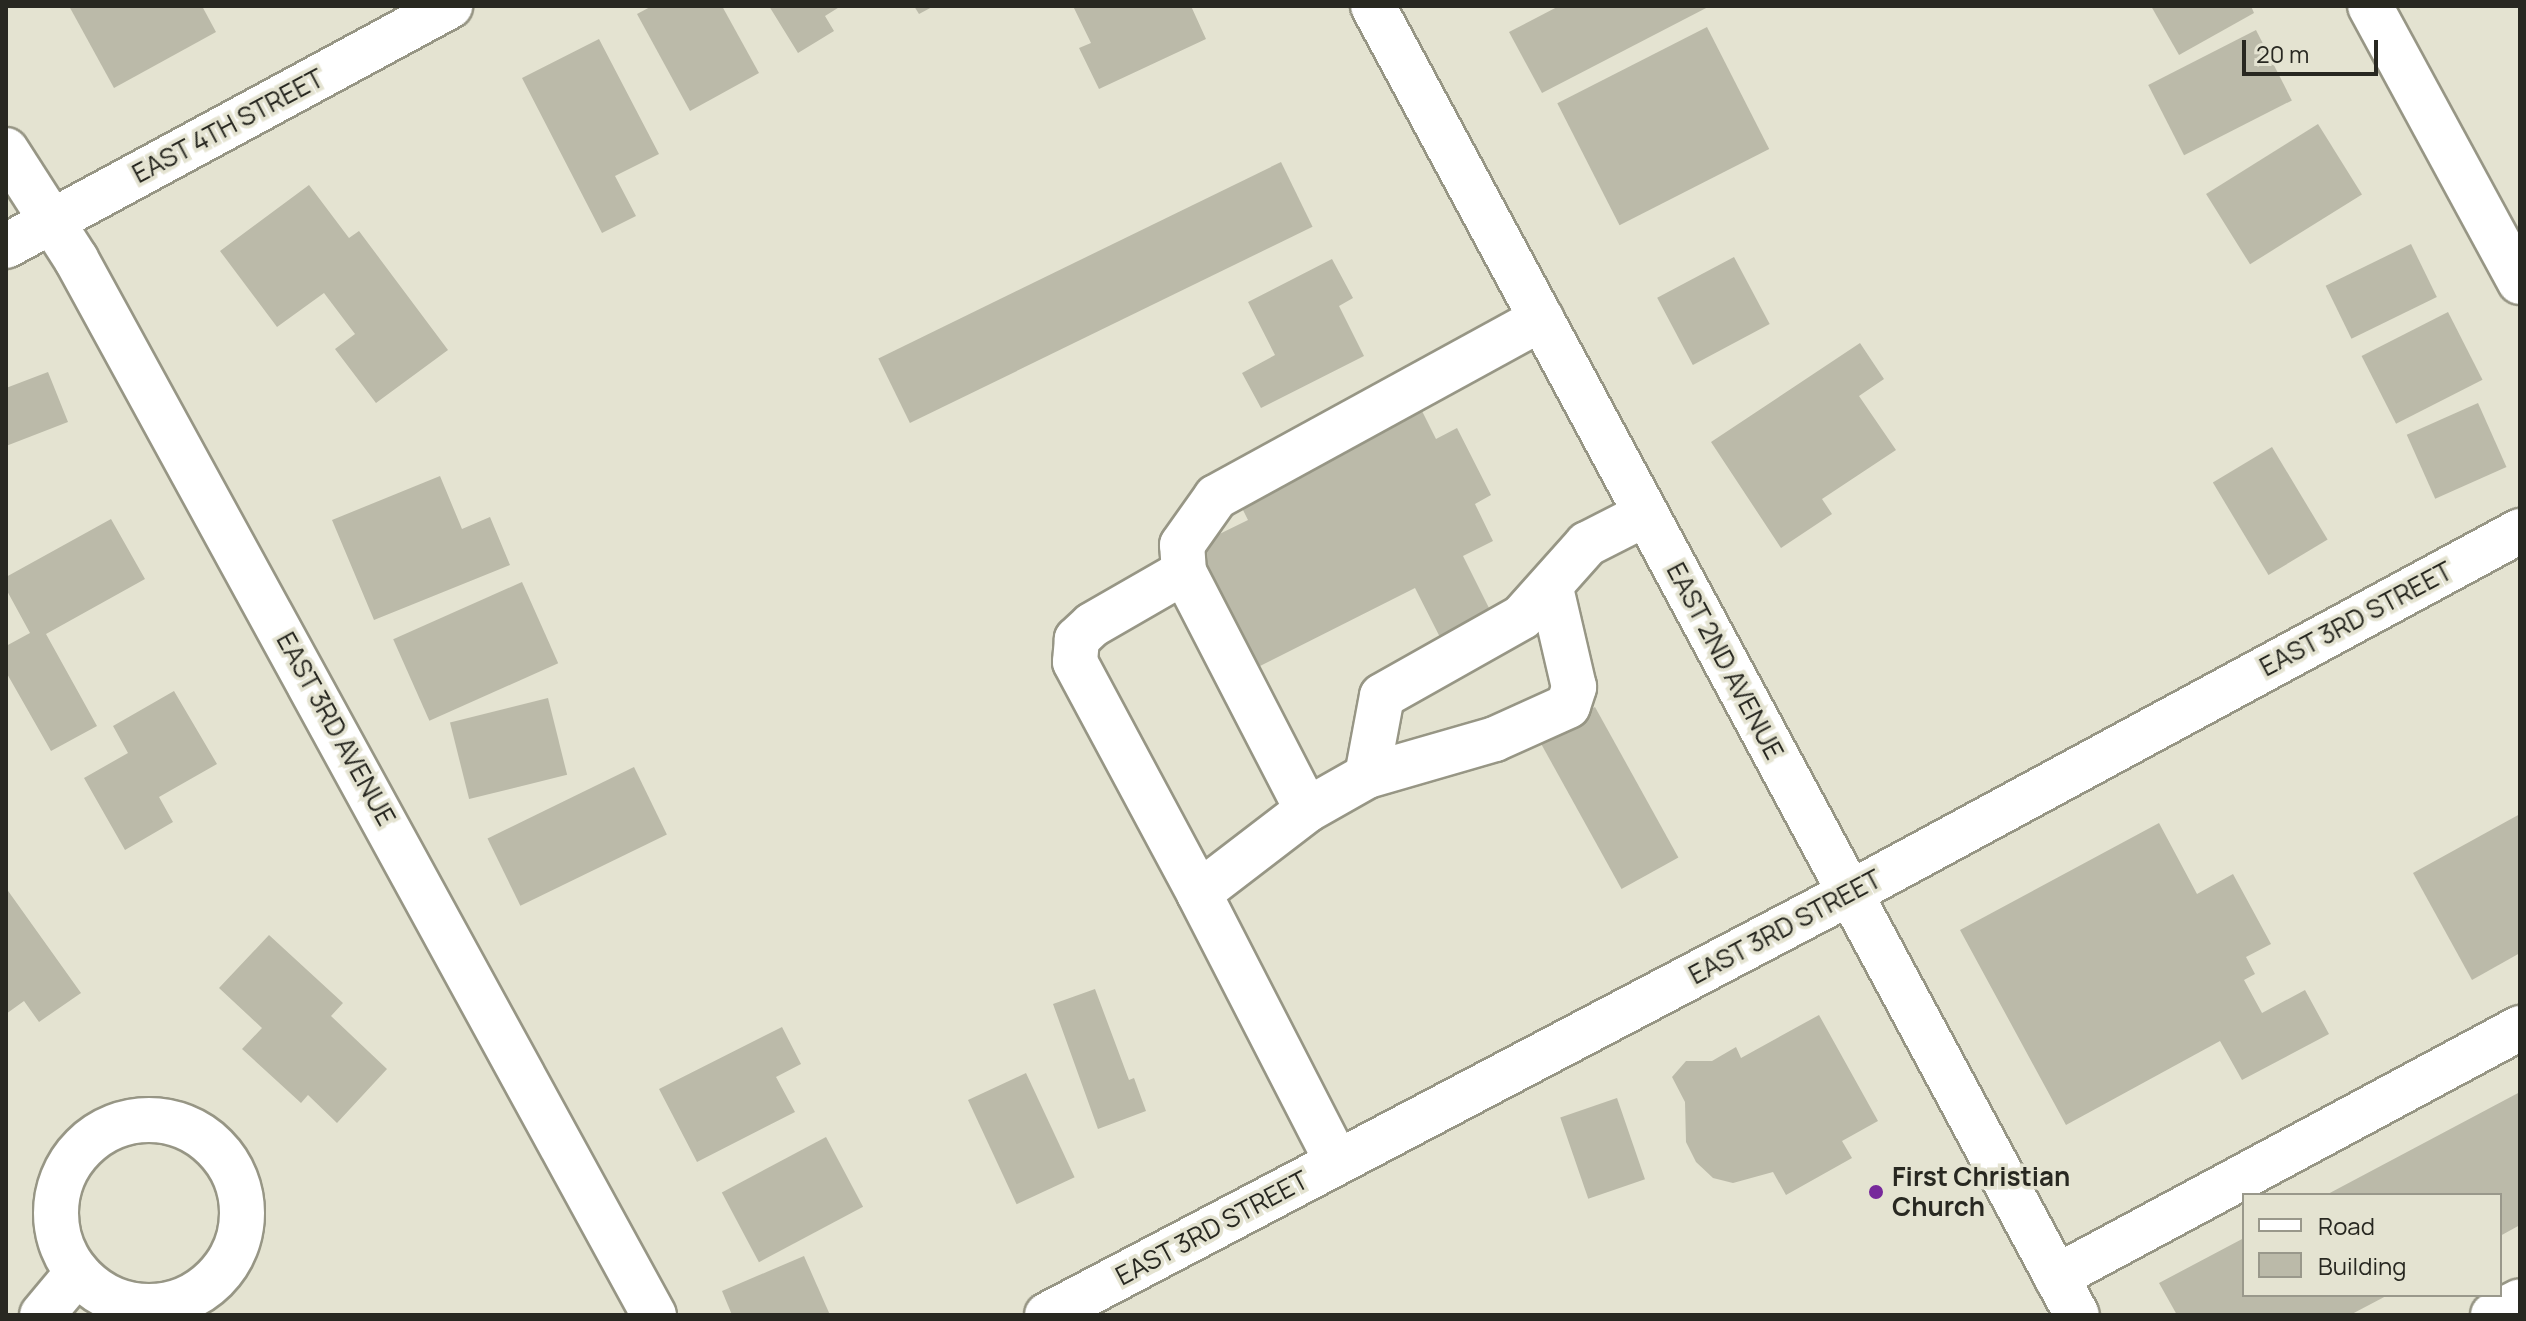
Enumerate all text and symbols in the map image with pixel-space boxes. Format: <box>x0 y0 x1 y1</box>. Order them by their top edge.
scale bar <box>2246 24 2382 74</box>
text: 20 m <box>2256 37 2309 70</box>
street label: EAST 4TH STREET <box>127 62 329 190</box>
street label: EAST 3RD STREET <box>2254 555 2458 683</box>
street label: EAST 2ND AVENUE <box>1660 557 1790 765</box>
street label: EAST 3RD AVENUE <box>270 627 402 831</box>
street label: EAST 3RD STREET <box>1683 863 1887 991</box>
place label: First Christian Church <box>1892 1161 2070 1222</box>
street label: EAST 3RD STREET <box>1110 1164 1314 1292</box>
marker: First Christian Church <box>1867 1183 1885 1201</box>
legend <box>2242 1193 2502 1297</box>
text: Road <box>2318 1209 2375 1242</box>
text: Building <box>2318 1249 2406 1282</box>

